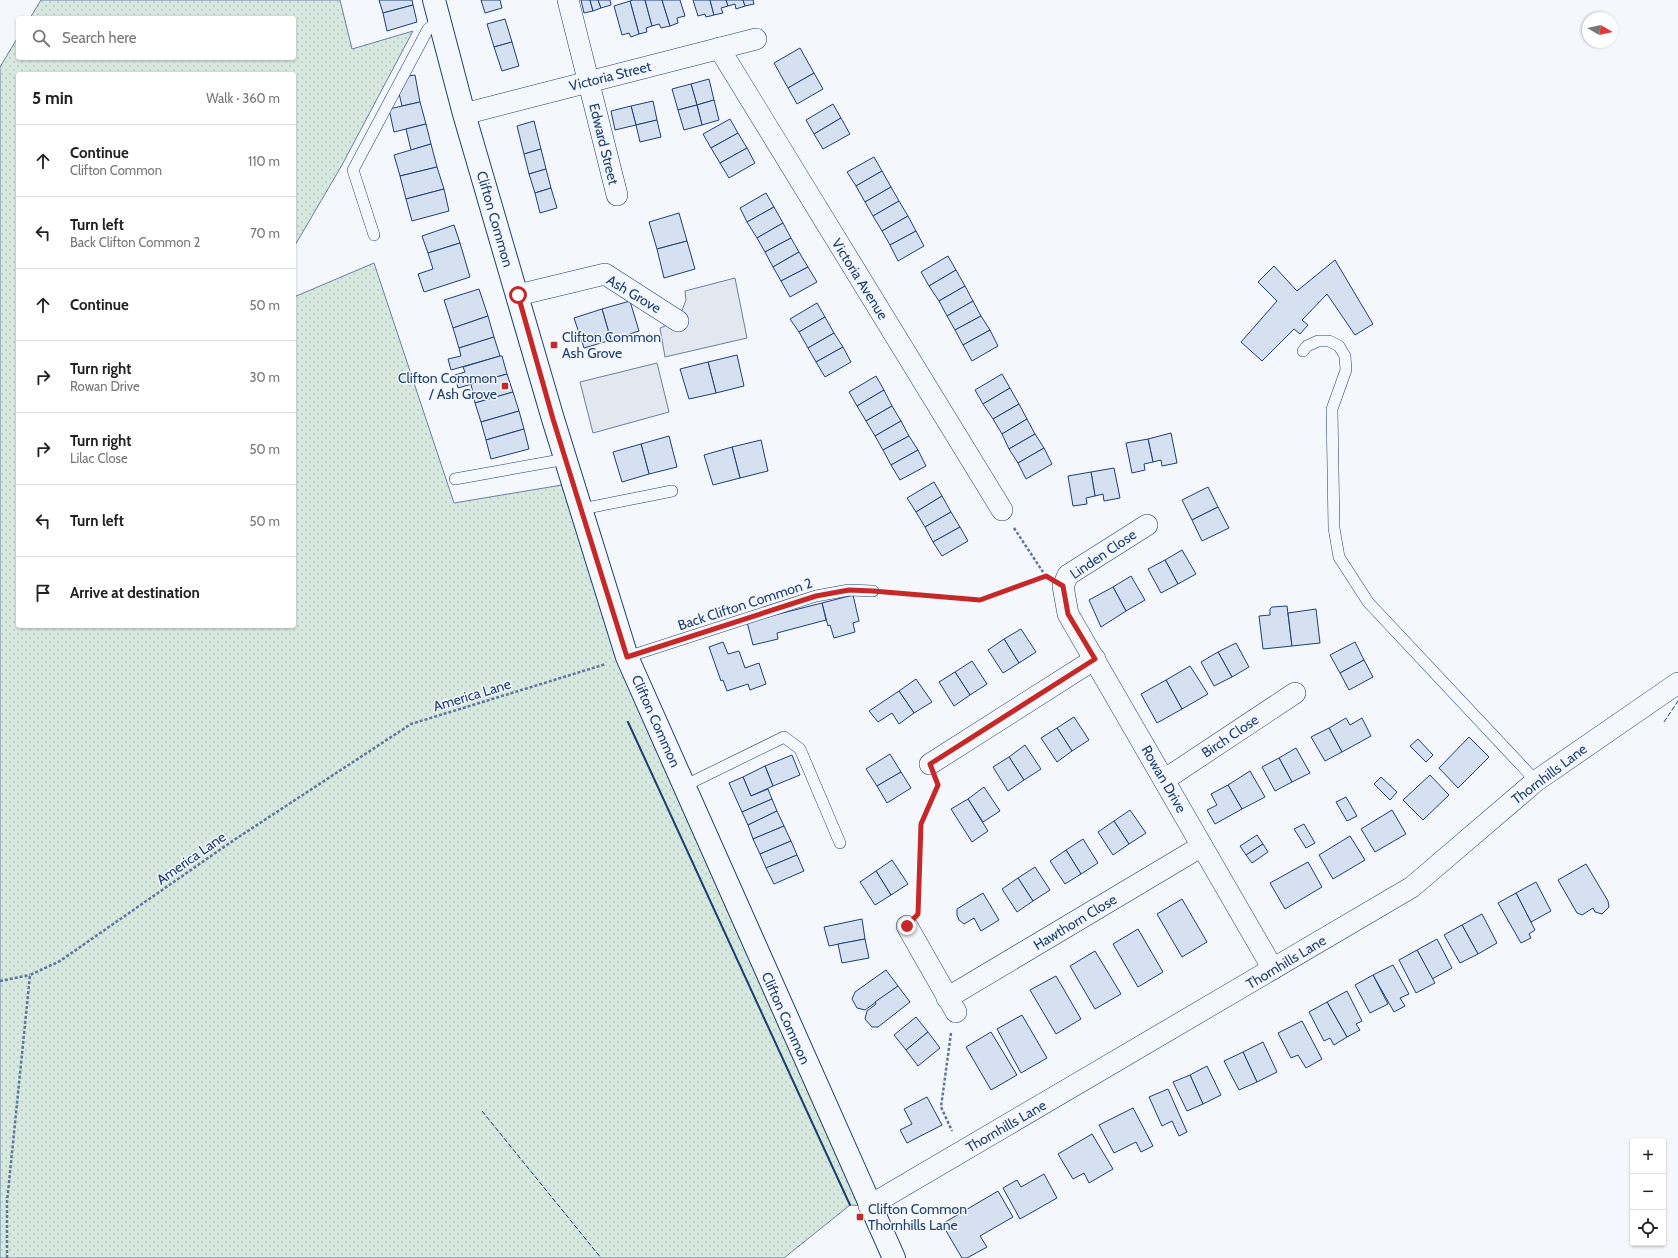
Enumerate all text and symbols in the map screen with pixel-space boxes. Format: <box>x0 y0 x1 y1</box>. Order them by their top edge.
north arrow <box>1582 12 1618 48</box>
search box <box>16 16 296 60</box>
icon: search <box>30 27 52 49</box>
text: Search here <box>62 29 137 47</box>
street label: Victoria Street <box>567 57 653 95</box>
text: 5 min <box>32 88 73 108</box>
text: Walk · 360 m <box>206 90 280 106</box>
street label: Edward Street <box>585 101 623 187</box>
text: Continue <box>70 144 129 162</box>
icon: ahead <box>32 150 54 172</box>
text: 110 m <box>248 153 280 169</box>
text: Clifton Common <box>70 162 162 178</box>
street label: Clifton Common <box>473 169 517 269</box>
text: Turn left <box>70 216 124 234</box>
icon: left <box>32 222 54 244</box>
text: 70 m <box>250 225 280 241</box>
text: Back Clifton Common 2 <box>70 234 200 250</box>
street label: Victoria Avenue <box>828 235 892 323</box>
street label: Ash Grove <box>604 271 664 317</box>
route start <box>509 286 527 304</box>
icon: ahead <box>32 294 54 316</box>
text: Continue <box>70 296 129 314</box>
text: 50 m <box>250 297 280 313</box>
place label: Clifton Common Ash Grove <box>562 328 661 362</box>
marker: Clifton Common Ash Grove <box>549 340 559 350</box>
text: Turn right <box>70 360 131 378</box>
icon: right <box>32 366 54 388</box>
text: 30 m <box>250 369 280 385</box>
place label: Clifton Common / Ash Grove <box>398 369 497 403</box>
text: Rowan Drive <box>70 378 140 394</box>
marker: Clifton Common / Ash Grove <box>500 381 510 391</box>
text: Turn right <box>70 432 131 450</box>
icon: right <box>32 438 54 460</box>
text: 50 m <box>250 441 280 457</box>
text: Lilac Close <box>70 450 128 466</box>
icon: left <box>32 510 54 532</box>
text: Turn left <box>70 512 124 530</box>
text: 50 m <box>250 513 280 529</box>
street label: Linden Close <box>1066 525 1140 583</box>
street label: Back Clifton Common 2 <box>675 574 815 634</box>
icon: arrive <box>32 582 54 604</box>
text: Arrive at destination <box>70 584 200 602</box>
street label: Clifton Common <box>628 672 684 770</box>
street label: America Lane <box>431 675 513 715</box>
street label: Birch Close <box>1198 710 1262 762</box>
street label: Thornhills Lane <box>1508 740 1590 808</box>
street label: Rowan Drive <box>1137 742 1191 816</box>
street label: America Lane <box>153 828 229 888</box>
street label: Hawthorn Close <box>1030 890 1120 954</box>
route end <box>898 917 916 935</box>
street label: Thornhills Lane <box>1243 931 1329 993</box>
street label: Clifton Common <box>758 969 814 1067</box>
street label: Thornhills Lane <box>963 1096 1049 1156</box>
map controls <box>1630 1138 1666 1246</box>
button: + <box>1630 1138 1666 1174</box>
button: − <box>1630 1174 1666 1210</box>
place label: Clifton Common Thornhills Lane <box>868 1200 967 1234</box>
button: locate <box>1630 1210 1666 1246</box>
marker: Clifton Common Thornhills Lane <box>855 1212 865 1222</box>

